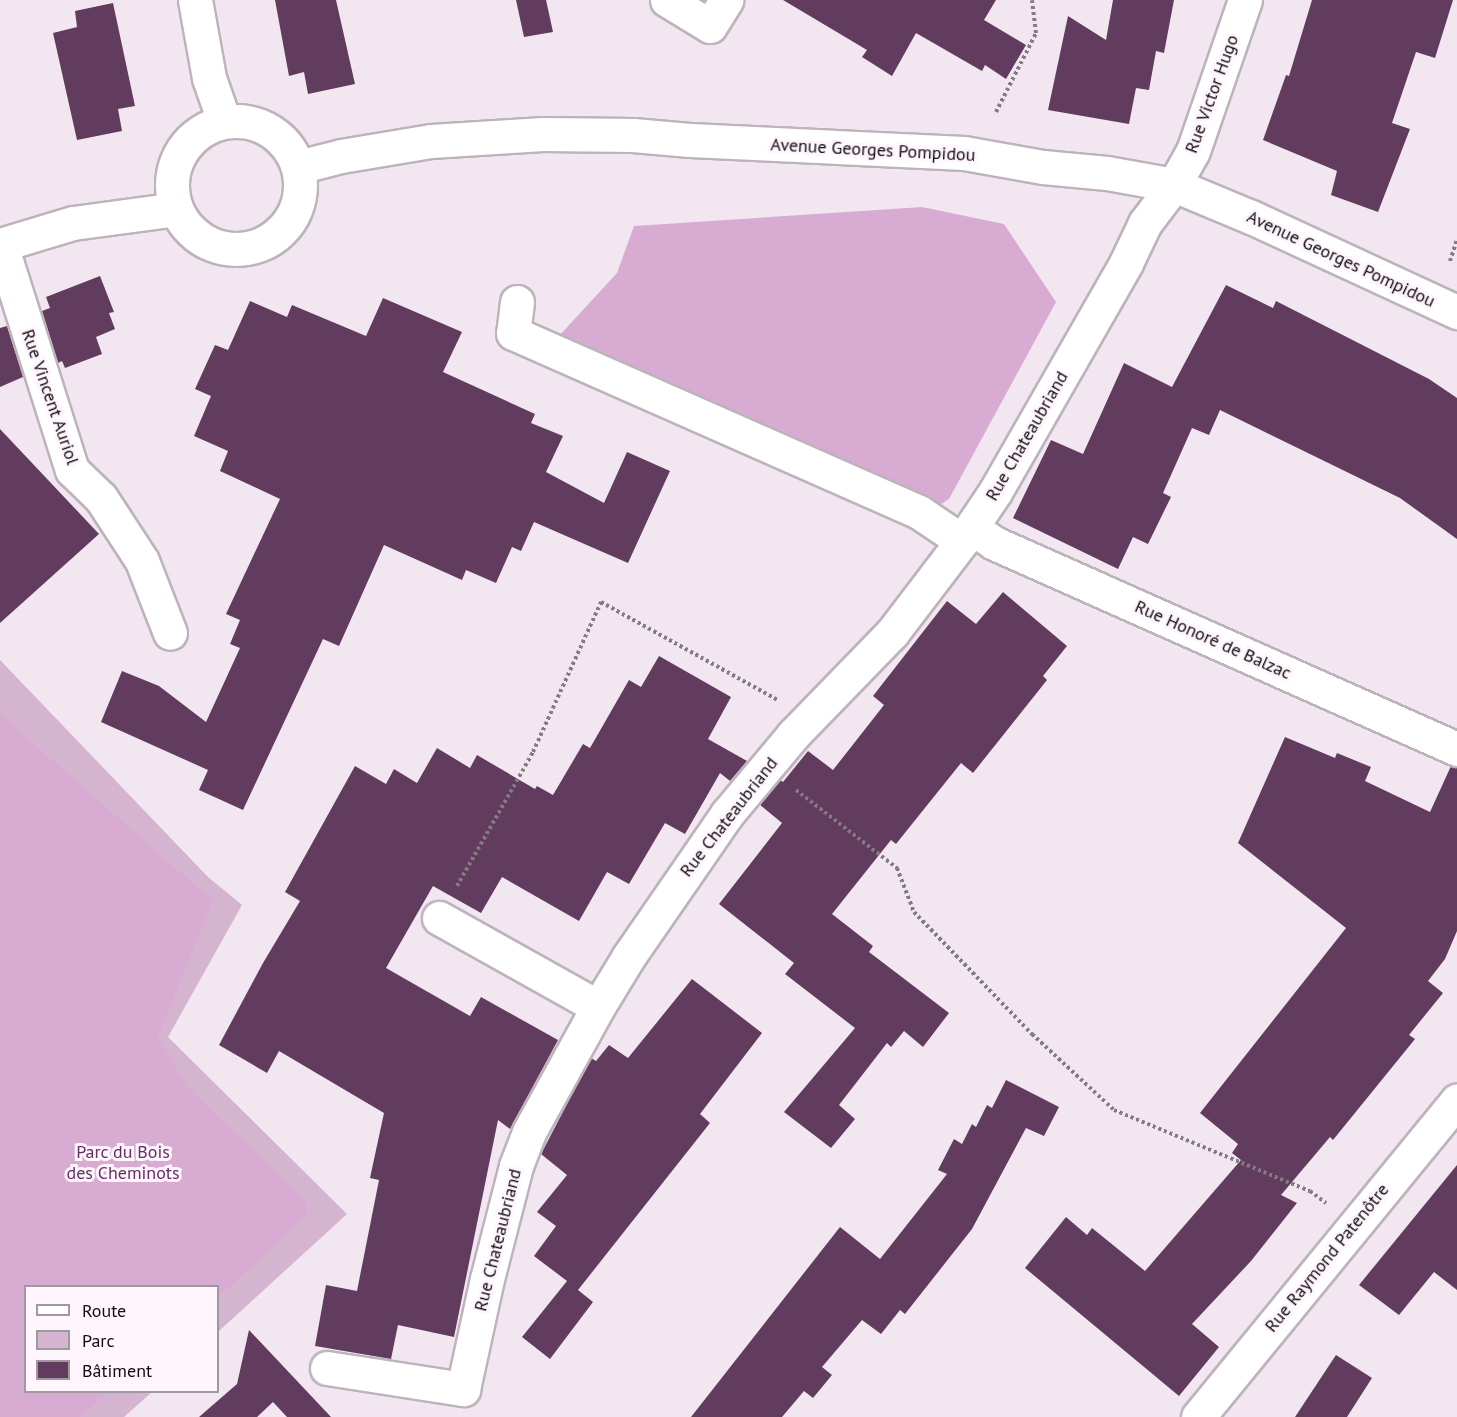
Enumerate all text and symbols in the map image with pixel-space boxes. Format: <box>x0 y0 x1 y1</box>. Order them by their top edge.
street label: Rue Victor Hugo <box>1180 32 1244 156</box>
street label: Avenue Georges Pompidou <box>770 134 976 166</box>
street label: Avenue Georges Pompidou <box>1243 206 1439 312</box>
street label: Rue Vincent Auriol <box>17 326 83 468</box>
street label: Rue Chateaubriand <box>981 367 1073 505</box>
street label: Rue Honoré de Balzac <box>1131 596 1295 684</box>
street label: Rue Chateaubriand <box>676 753 782 881</box>
park label: Parc du Bois des Cheminots <box>66 1142 180 1184</box>
street label: Rue Chateaubriand <box>470 1167 526 1313</box>
street label: Rue Raymond Patenôtre <box>1260 1179 1394 1337</box>
legend <box>24 1285 219 1393</box>
text: Route <box>82 1299 126 1322</box>
text: Parc <box>82 1329 115 1352</box>
text: Bâtiment <box>82 1359 152 1382</box>

